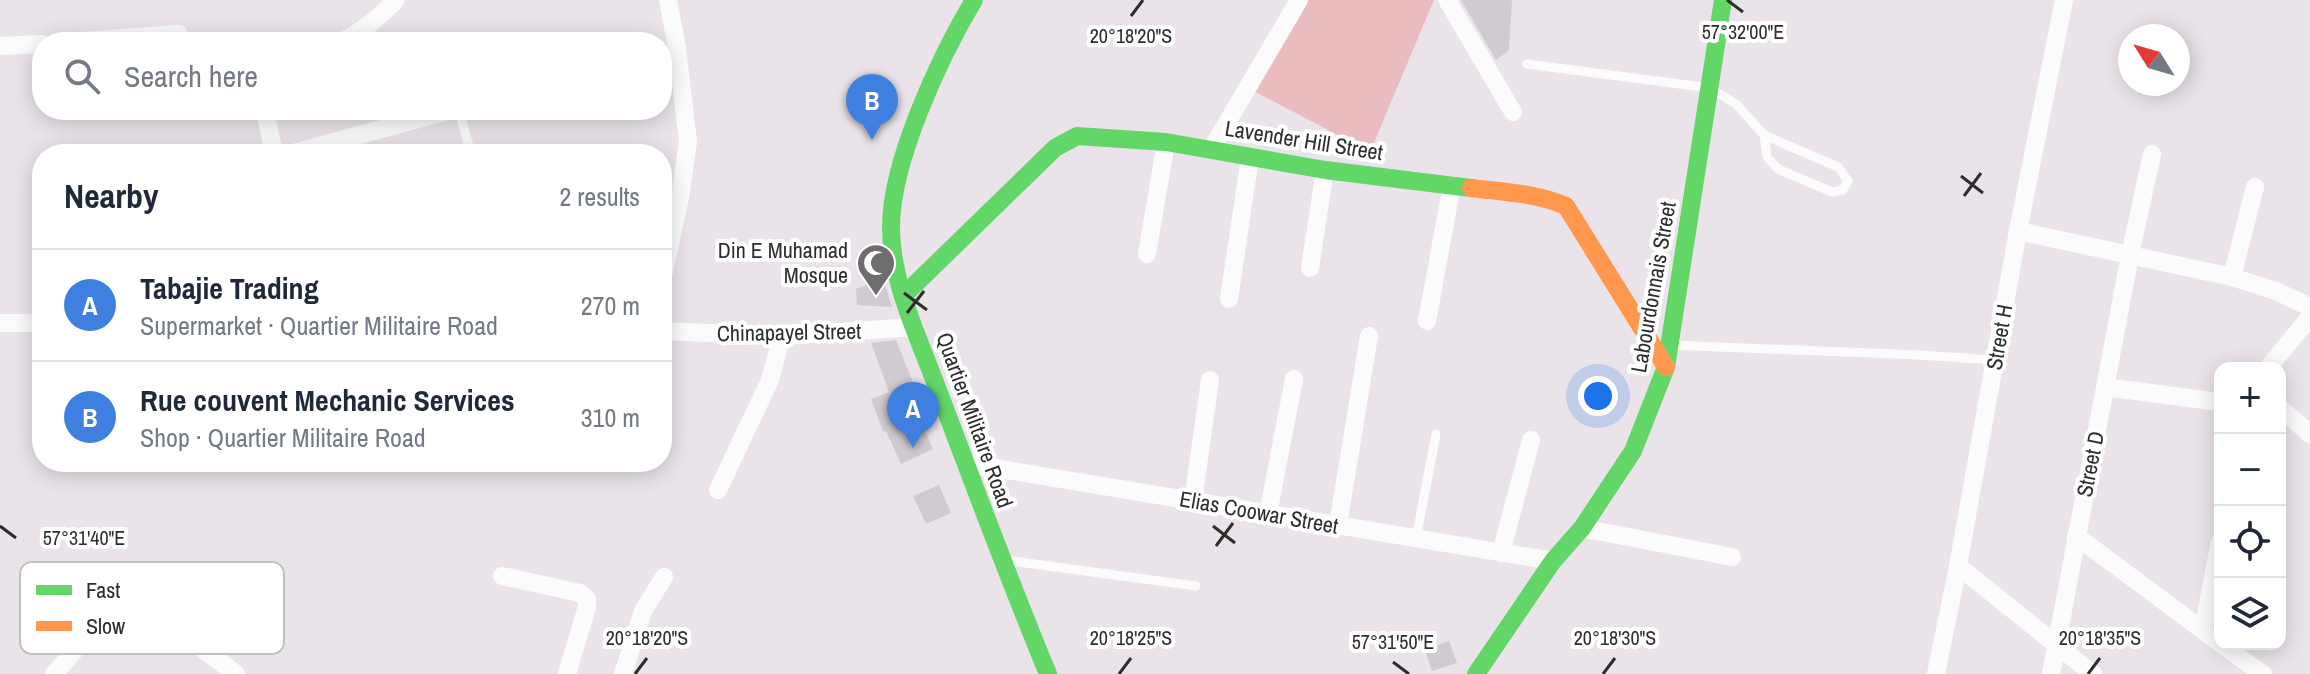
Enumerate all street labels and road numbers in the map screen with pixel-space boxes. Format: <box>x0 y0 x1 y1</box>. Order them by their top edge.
street label: Lavender Hill Street <box>1223 113 1385 167</box>
street label: Labourdonnais Street <box>1623 199 1683 375</box>
street label: Street H <box>1978 302 2020 372</box>
street label: Chinapayel Street <box>717 316 861 348</box>
street label: Quartier Militaire Road <box>929 328 1021 512</box>
street label: Street D <box>2069 429 2111 499</box>
street label: Elias Coowar Street <box>1177 483 1341 541</box>

